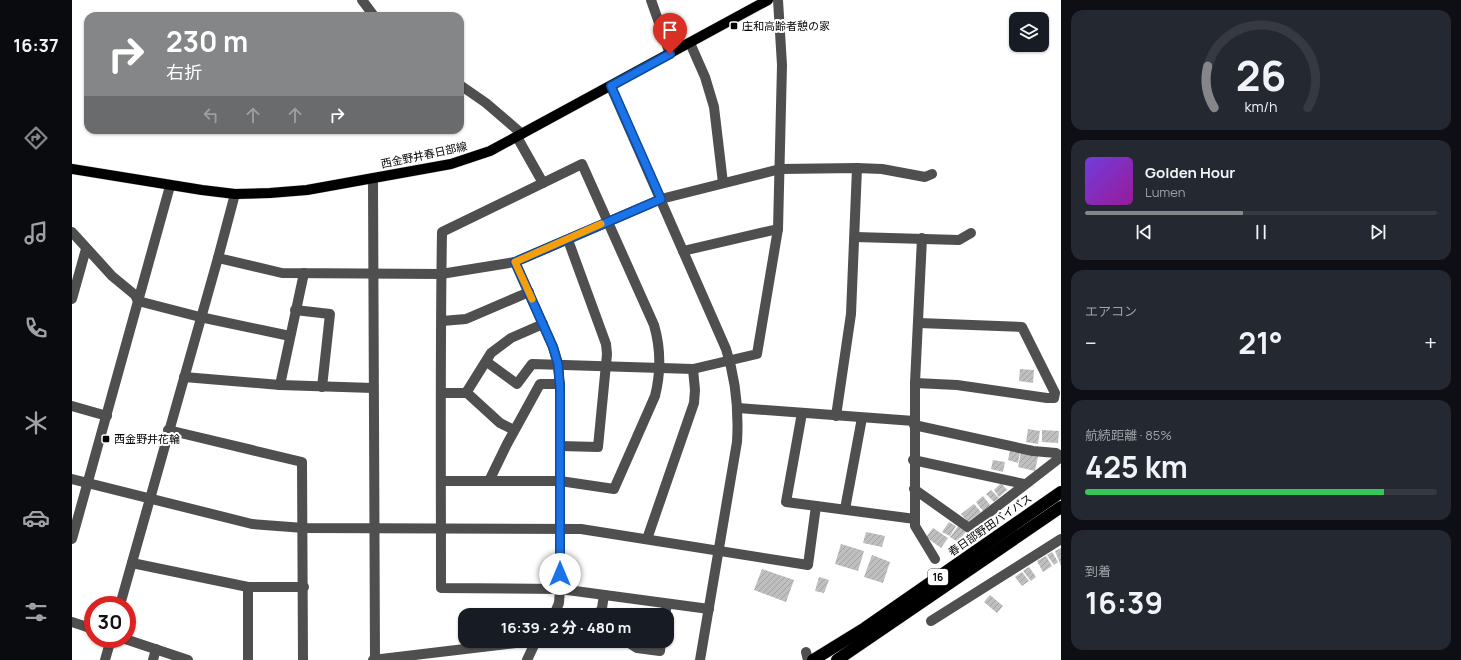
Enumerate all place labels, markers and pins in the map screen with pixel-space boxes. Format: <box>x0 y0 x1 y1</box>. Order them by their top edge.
pin <box>653 13 687 54</box>
place label: 庄和高齢者憩の家 <box>742 18 830 33</box>
marker: 庄和高齢者憩の家 <box>729 21 739 31</box>
place label: 西金野井花輪 <box>114 431 180 446</box>
marker: 西金野井花輪 <box>101 434 111 444</box>

